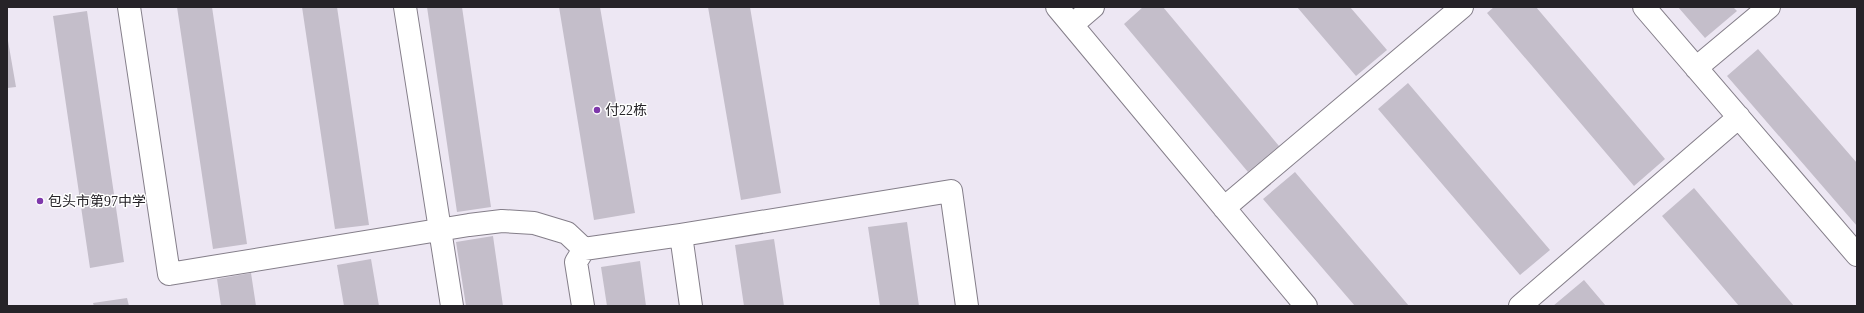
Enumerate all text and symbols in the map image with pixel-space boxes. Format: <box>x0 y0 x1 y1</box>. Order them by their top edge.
place label: 付22栋 <box>605 102 647 118</box>
marker: 付22栋 <box>592 105 602 115</box>
place label: 包头市第97中学 <box>48 193 146 209</box>
marker: 包头市第97中学 <box>35 196 45 206</box>

